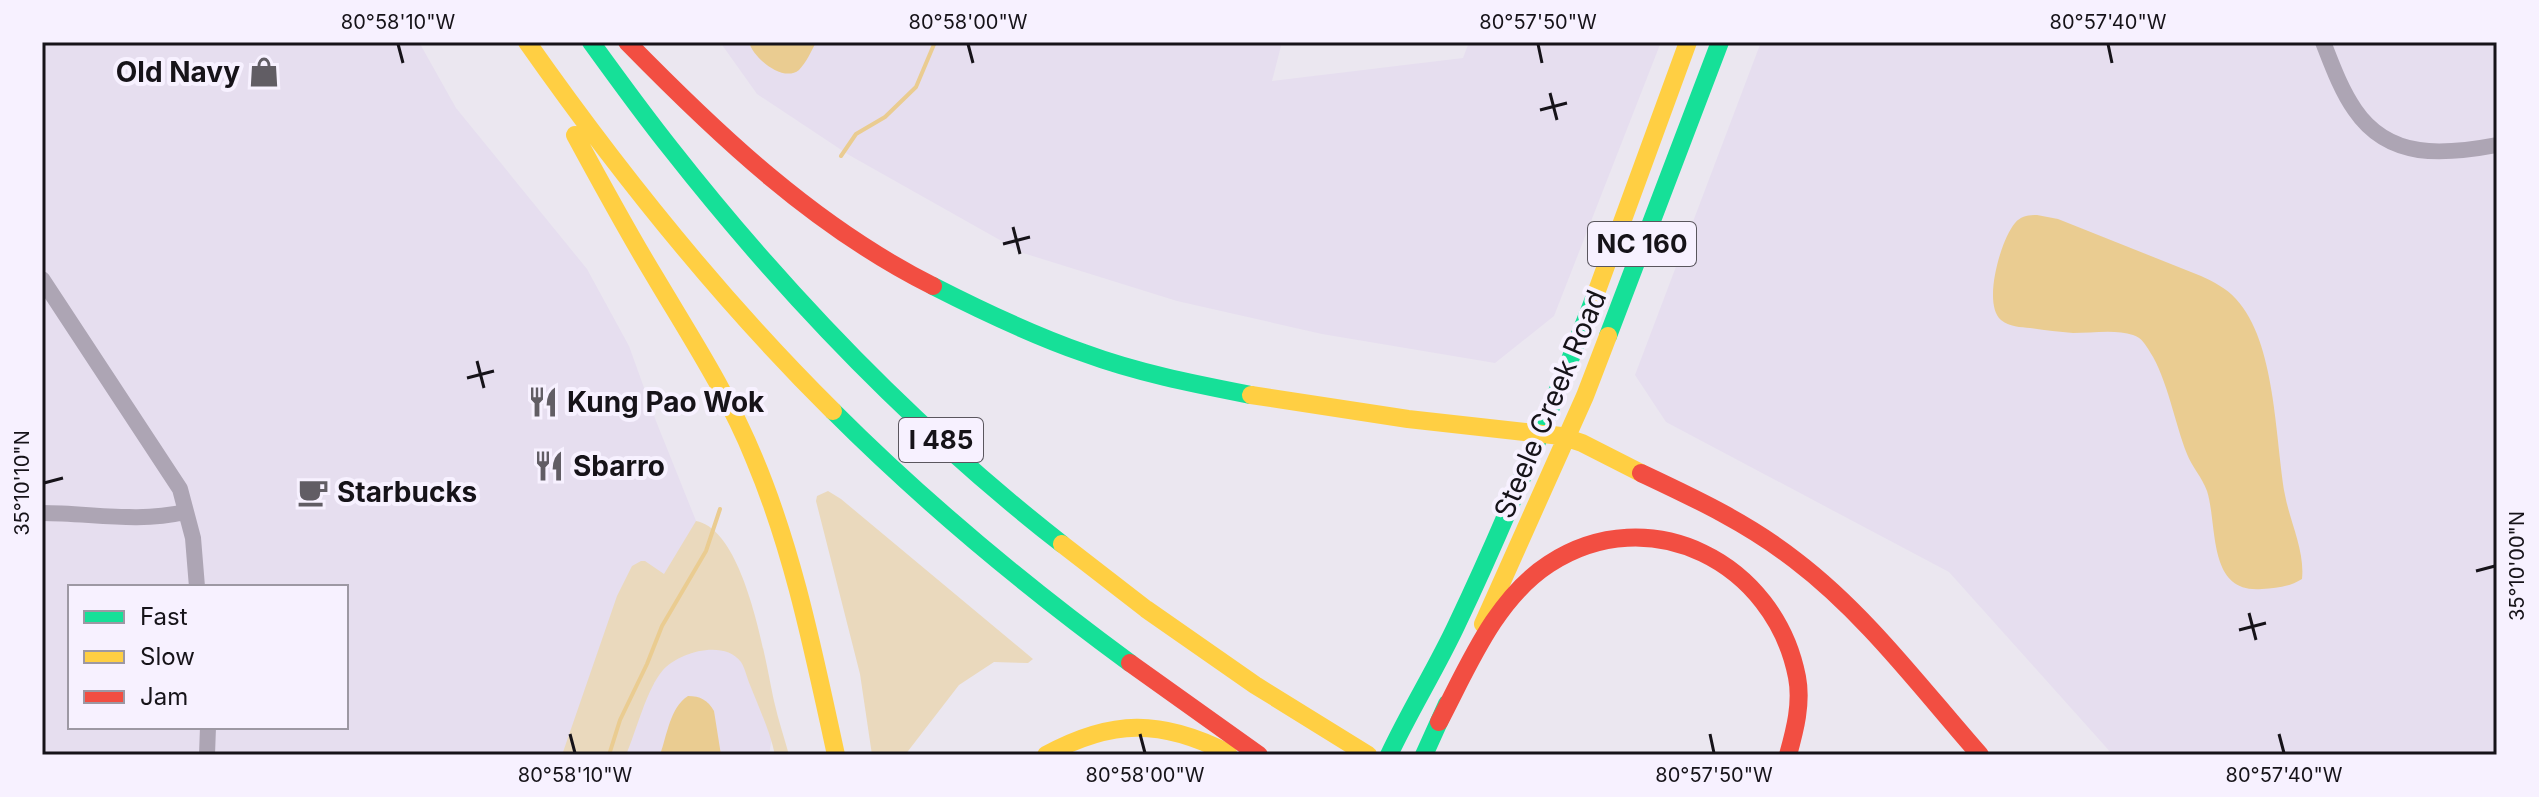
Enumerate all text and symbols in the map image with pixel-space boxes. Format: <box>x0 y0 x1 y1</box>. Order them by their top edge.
text: 80°58'10"W <box>341 10 455 34</box>
text: 80°58'00"W <box>909 10 1028 34</box>
text: 80°57'50"W <box>1479 10 1597 34</box>
text: 80°57'40"W <box>2050 10 2167 34</box>
place label: Old Navy <box>116 55 240 89</box>
shop icon: Old Navy <box>247 55 281 89</box>
road number: NC 160 <box>1588 222 1696 266</box>
street label: Steele Creek Road <box>1487 285 1613 523</box>
restaurant icon: Kung Pao Wok <box>526 385 560 419</box>
place label: Kung Pao Wok <box>567 385 765 419</box>
road number: I 485 <box>899 418 983 462</box>
text: 35°10'10"N <box>10 430 34 536</box>
restaurant icon: Sbarro <box>532 449 566 483</box>
place label: Sbarro <box>573 449 665 483</box>
cafe icon: Starbucks <box>296 475 330 509</box>
place label: Starbucks <box>337 475 477 509</box>
text: 35°10'00"N <box>2505 511 2529 621</box>
legend <box>68 585 348 729</box>
text: Fast <box>140 602 188 631</box>
text: Slow <box>140 642 195 671</box>
text: Jam <box>140 682 188 711</box>
text: 80°58'10"W <box>518 763 632 787</box>
text: 80°58'00"W <box>1086 763 1205 787</box>
text: 80°57'50"W <box>1655 763 1773 787</box>
text: 80°57'40"W <box>2226 763 2343 787</box>

